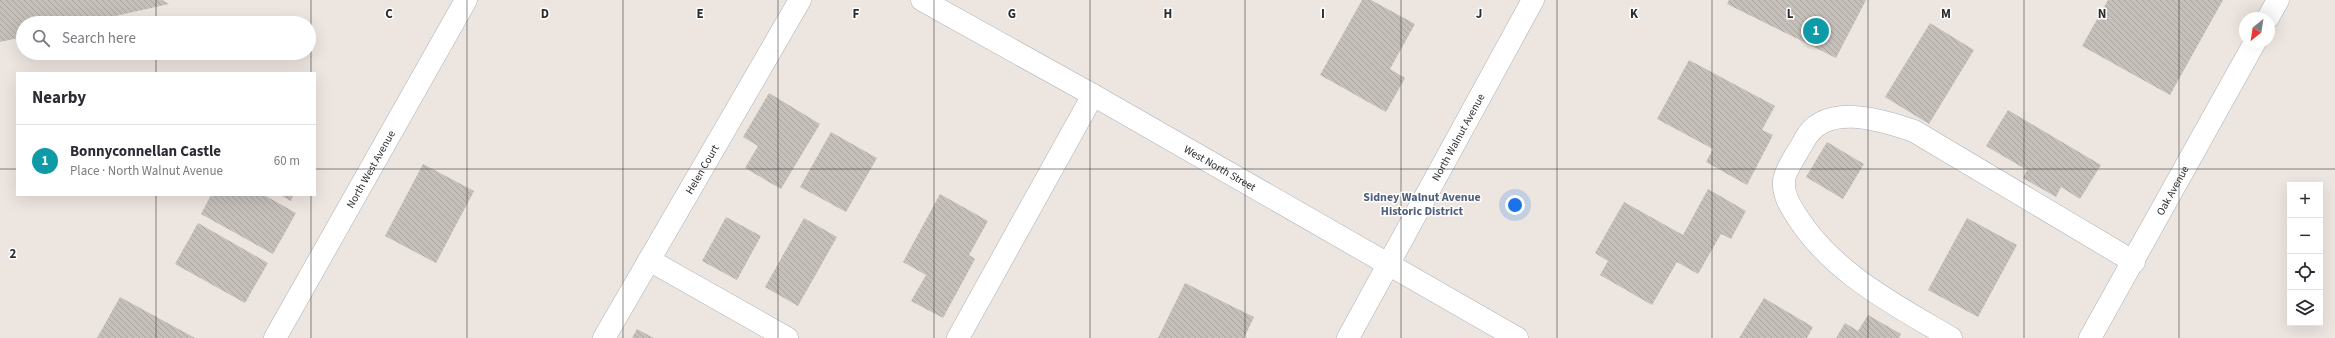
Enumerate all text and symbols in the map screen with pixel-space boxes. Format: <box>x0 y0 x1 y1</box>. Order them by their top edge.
text: C <box>385 5 393 23</box>
text: D <box>541 5 549 23</box>
text: E <box>696 5 704 23</box>
text: F <box>853 5 860 23</box>
text: G <box>1008 5 1016 23</box>
text: H <box>1164 5 1172 23</box>
text: I <box>1321 5 1325 23</box>
text: J <box>1476 5 1482 23</box>
text: K <box>1630 5 1639 23</box>
text: L <box>1787 5 1794 23</box>
text: M <box>1941 5 1951 23</box>
text: N <box>2098 5 2106 23</box>
north arrow <box>2239 12 2275 48</box>
search box <box>16 16 316 60</box>
pin: 1 <box>1803 16 1829 46</box>
icon: search <box>30 27 52 49</box>
text: Search here <box>62 28 136 49</box>
text: Nearby <box>32 86 86 110</box>
street label: North Walnut Avenue <box>1428 91 1489 184</box>
street label: North West Avenue <box>343 127 399 211</box>
text: Bonnyconnellan Castle <box>70 141 221 162</box>
street label: Helen Court <box>682 142 723 197</box>
street label: West North Street <box>1181 142 1259 195</box>
text: 1 <box>42 152 48 170</box>
text: 60 m <box>274 152 300 170</box>
text: Place · North Walnut Avenue <box>70 162 223 180</box>
street label: Oak Avenue <box>2153 163 2193 218</box>
map controls <box>2287 182 2323 326</box>
button: + <box>2287 182 2323 218</box>
district label: Sidney Walnut Avenue Historic District <box>1363 189 1481 220</box>
your location <box>1505 195 1525 215</box>
button: − <box>2287 218 2323 254</box>
text: 2 <box>10 245 17 263</box>
button: locate <box>2287 254 2323 290</box>
button: layers <box>2287 290 2323 326</box>

